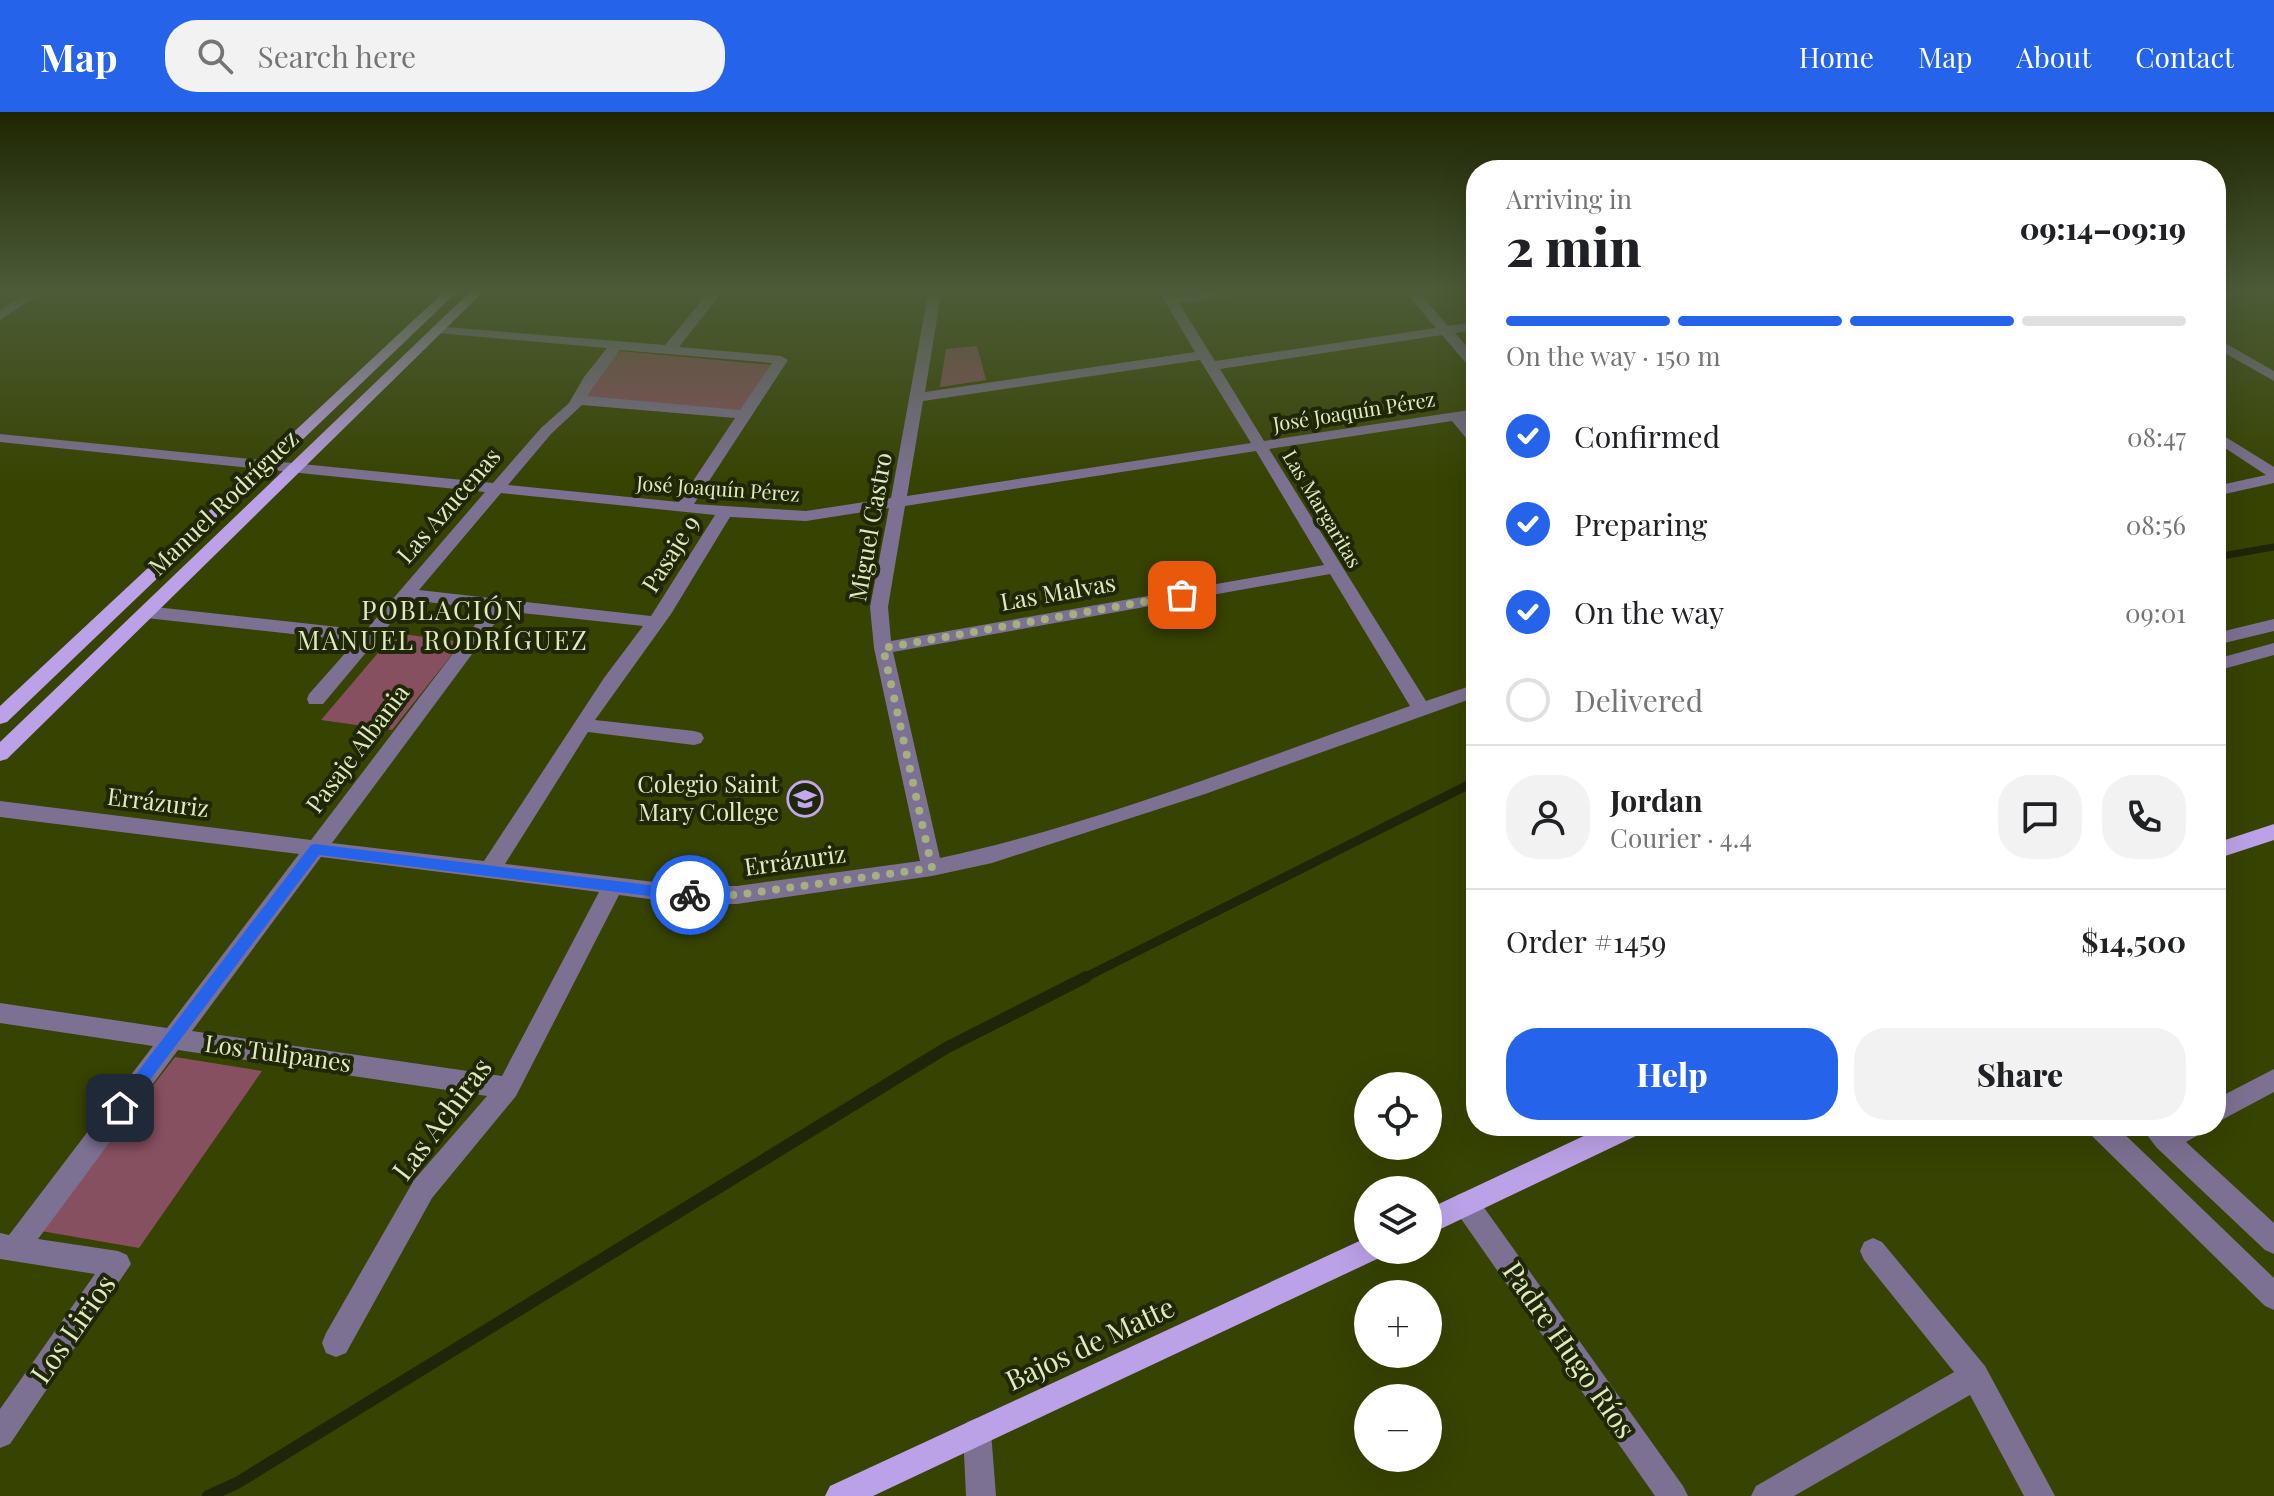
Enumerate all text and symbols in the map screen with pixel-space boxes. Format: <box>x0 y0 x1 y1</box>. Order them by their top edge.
search box <box>165 20 725 92</box>
text: Map <box>40 31 117 82</box>
icon: search <box>193 34 237 78</box>
text: Search here <box>257 36 416 76</box>
text: Home <box>1799 38 1874 75</box>
text: Map <box>1918 38 1972 75</box>
text: About <box>2016 38 2091 75</box>
text: Contact <box>2135 38 2234 75</box>
text: Arriving in <box>1506 181 1632 216</box>
text: 09:14–09:19 <box>2020 208 2186 248</box>
text: 2 min <box>1506 211 1641 280</box>
text: On the way · 150 m <box>1506 338 1721 373</box>
street label: José Joaquín Pérez <box>1270 384 1437 437</box>
icon: check <box>1506 414 1550 458</box>
text: Confirmed <box>1574 416 1720 456</box>
text: 08:47 <box>2127 419 2186 454</box>
street label: Manuel Rodríguez <box>141 422 304 581</box>
street label: Las Azucenas <box>388 440 507 569</box>
street label: Las Margaritas <box>1277 444 1369 572</box>
street label: Miguel Castro <box>840 450 898 604</box>
street label: José Joaquín Pérez <box>635 468 801 507</box>
icon: check <box>1506 502 1550 546</box>
text: Preparing <box>1574 504 1707 544</box>
text: 08:56 <box>2126 507 2186 542</box>
street label: Pasaje 9 <box>633 508 705 598</box>
pin <box>1148 561 1216 629</box>
street label: Las Malvas <box>997 565 1118 617</box>
icon: bag <box>1160 573 1204 617</box>
icon: check <box>1506 590 1550 634</box>
district label: POBLACIÓN MANUEL RODRÍGUEZ <box>297 592 589 657</box>
text: On the way <box>1574 592 1724 632</box>
text: 09:01 <box>2125 595 2186 630</box>
street label: Pasaje Albania <box>298 677 415 819</box>
text: Delivered <box>1574 680 1703 720</box>
place label: Colegio Saint Mary College <box>637 767 779 827</box>
button: person <box>1506 775 1590 859</box>
button: chat <box>1998 775 2082 859</box>
button: phone <box>2102 775 2186 859</box>
street label: Errázuriz <box>105 779 211 823</box>
school or university icon: Colegio Saint Mary College <box>786 780 824 818</box>
text: Jordan <box>1610 780 1703 820</box>
text: Courier · 4.4 <box>1610 820 1752 855</box>
street label: Errázuriz <box>742 836 848 882</box>
courier <box>650 855 730 935</box>
icon: bike <box>668 873 712 917</box>
text: Order #1459 <box>1506 921 1667 961</box>
text: $14,500 <box>2081 921 2186 961</box>
street label: Los Tulipanes <box>203 1026 354 1078</box>
button: Help <box>1506 1028 1838 1120</box>
button: Share <box>1854 1028 2186 1120</box>
street label: Las Achiras <box>383 1050 499 1187</box>
map controls <box>1354 1072 1442 1472</box>
button: locate <box>1354 1072 1442 1160</box>
pin <box>86 1074 154 1142</box>
icon: home <box>98 1086 142 1130</box>
button: layers <box>1354 1176 1442 1264</box>
street label: Padre Hugo Ríos <box>1496 1253 1645 1445</box>
street label: Los Lirios <box>21 1267 123 1390</box>
button: + <box>1354 1280 1442 1368</box>
street label: Bajos de Matte <box>999 1287 1180 1398</box>
button: − <box>1354 1384 1442 1472</box>

